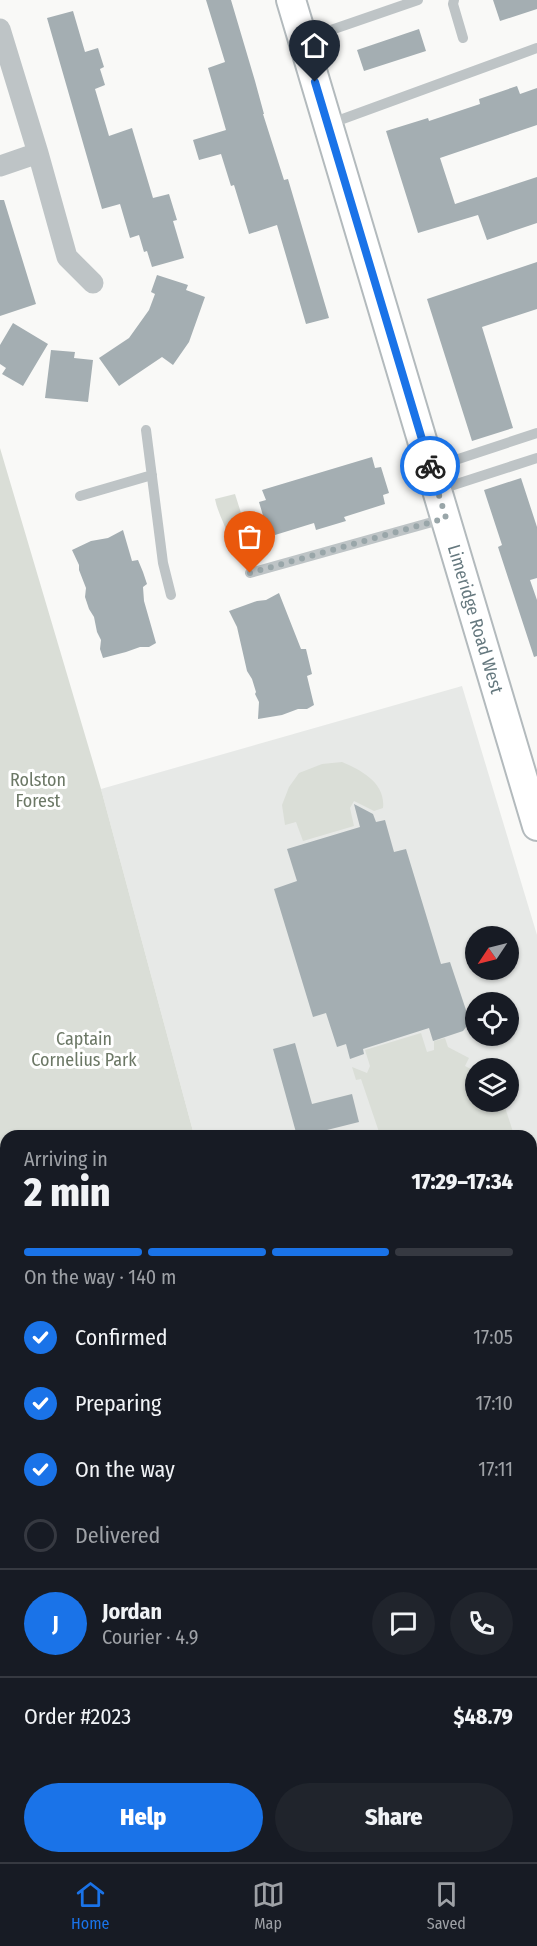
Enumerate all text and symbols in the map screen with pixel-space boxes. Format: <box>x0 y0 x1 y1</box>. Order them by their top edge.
pin <box>289 20 340 82</box>
icon: home <box>298 29 331 62</box>
courier <box>400 436 460 496</box>
icon: bike <box>414 450 447 483</box>
pin <box>224 511 275 573</box>
icon: bag <box>233 520 266 553</box>
street label: Limeridge Road West <box>443 542 508 696</box>
park label: Rolston Forest <box>10 769 66 812</box>
north arrow <box>465 926 519 980</box>
map controls <box>465 926 519 1112</box>
button: locate <box>465 992 519 1046</box>
park label: Captain Cornelius Park <box>31 1028 137 1071</box>
button: layers <box>465 1058 519 1112</box>
text: Arriving in <box>24 1147 108 1171</box>
text: 17:29–17:34 <box>411 1168 513 1195</box>
text: 2 min <box>24 1170 110 1216</box>
text: On the way · 140 m <box>24 1265 176 1289</box>
icon: check <box>24 1321 57 1354</box>
text: Confirmed <box>75 1324 168 1351</box>
text: 17:05 <box>473 1325 513 1349</box>
icon: check <box>24 1387 57 1420</box>
text: Preparing <box>75 1390 161 1417</box>
text: 17:10 <box>475 1391 513 1415</box>
icon: check <box>24 1453 57 1486</box>
text: On the way <box>75 1456 175 1483</box>
text: 17:11 <box>478 1457 513 1481</box>
text: Delivered <box>75 1522 160 1549</box>
button: chat <box>372 1592 435 1655</box>
button: phone <box>450 1592 513 1655</box>
text: Jordan <box>102 1598 162 1625</box>
text: J <box>52 1610 59 1637</box>
text: Courier · 4.9 <box>102 1625 198 1649</box>
text: Order #2023 <box>24 1703 131 1730</box>
text: $48.79 <box>454 1703 513 1730</box>
button: Help <box>24 1783 263 1852</box>
button: Share <box>275 1783 513 1852</box>
tab: Home <box>71 1878 109 1933</box>
tab: Map <box>252 1878 285 1933</box>
tab: Saved <box>427 1878 466 1933</box>

